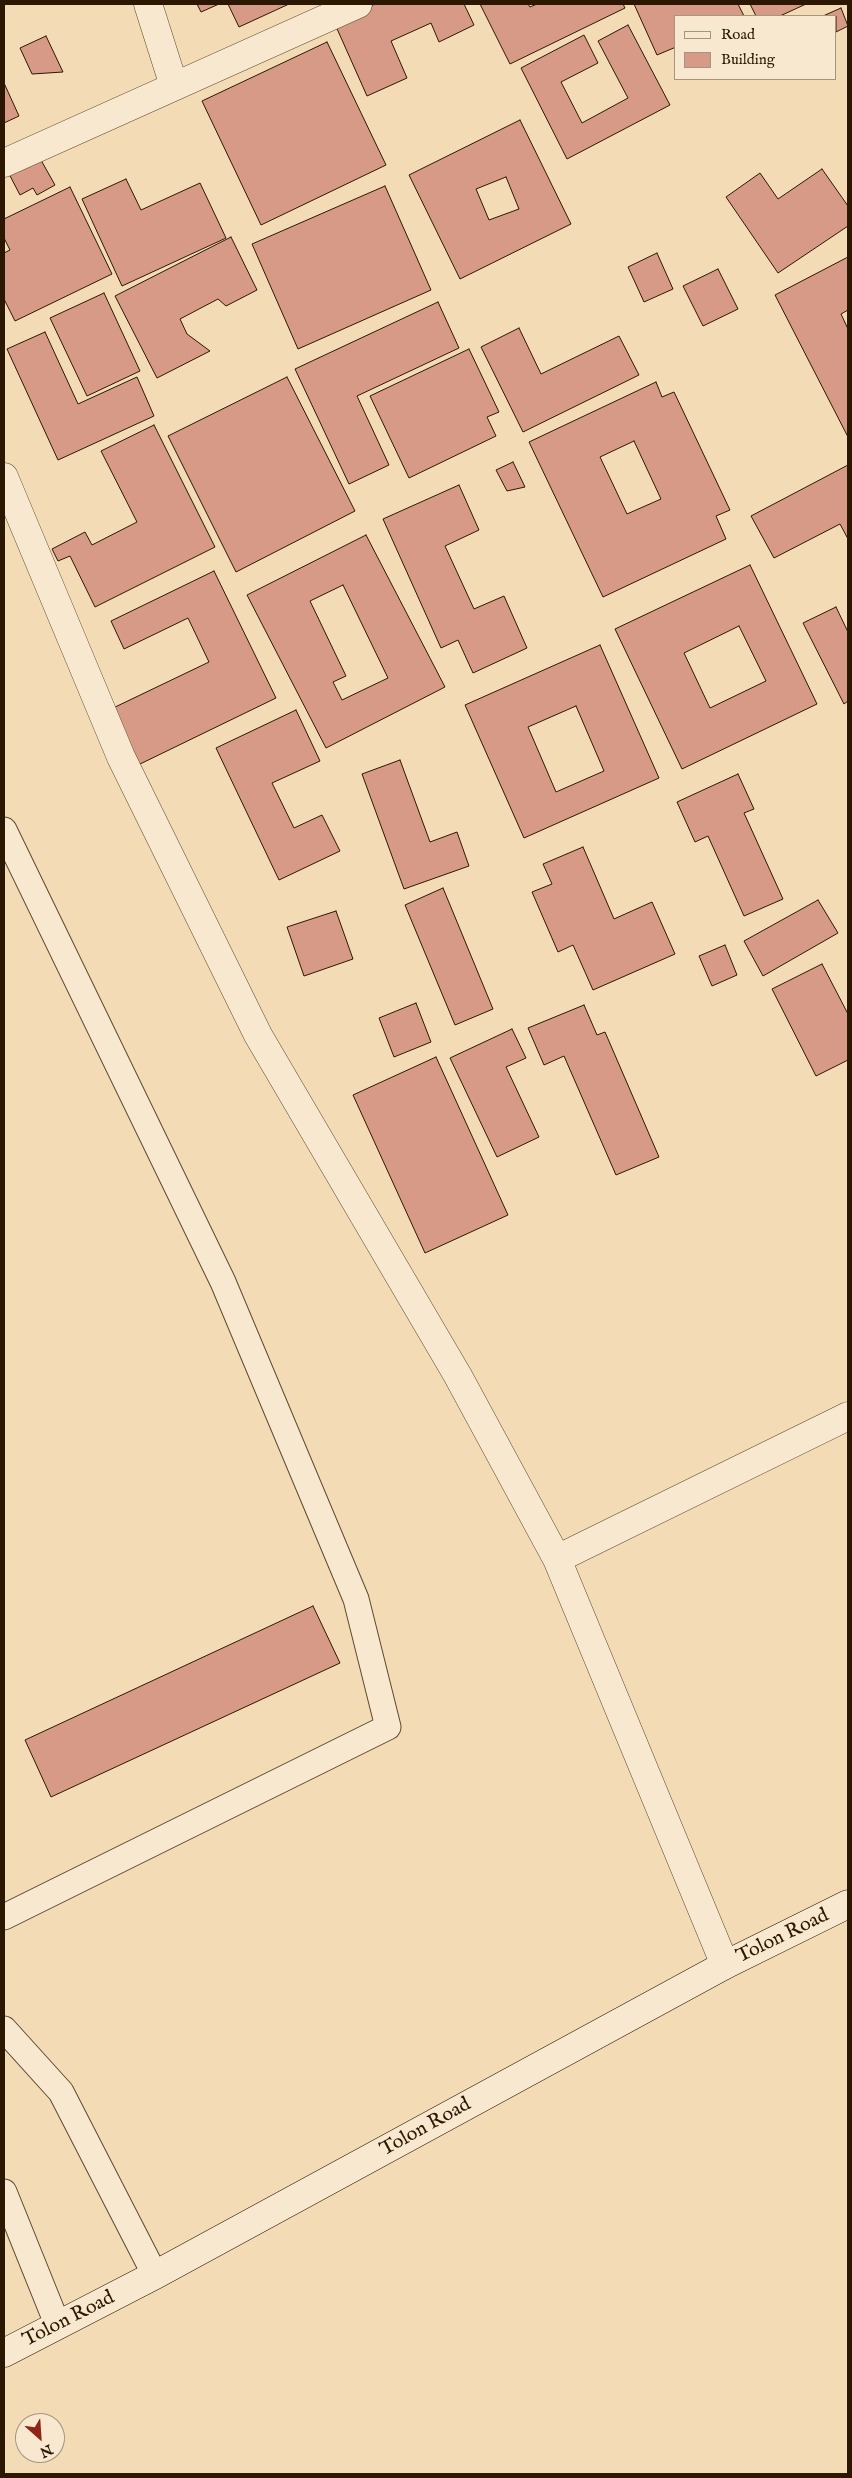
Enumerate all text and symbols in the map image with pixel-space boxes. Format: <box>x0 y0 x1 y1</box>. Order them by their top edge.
legend <box>674 15 837 80</box>
text: Road <box>721 25 755 44</box>
text: Building <box>721 50 775 69</box>
street label: Tolon Road <box>733 1904 833 1970</box>
street label: Tolon Road <box>377 2093 475 2163</box>
street label: Tolon Road <box>19 2287 119 2353</box>
north arrow <box>15 2413 65 2463</box>
text: N <box>37 2440 56 2461</box>

